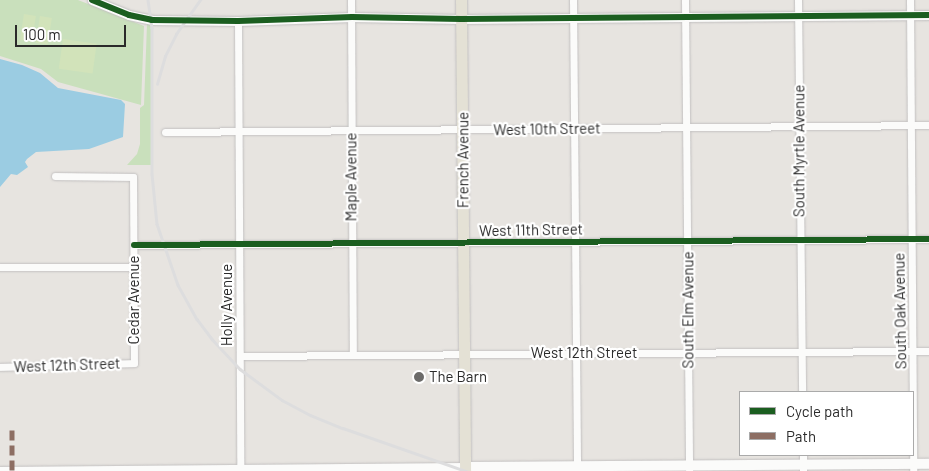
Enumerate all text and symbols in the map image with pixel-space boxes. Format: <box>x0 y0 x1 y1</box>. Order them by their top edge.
scale bar <box>18 15 129 47</box>
text: 100 m <box>23 25 61 43</box>
street label: South Myrtle Avenue <box>790 85 808 217</box>
street label: French Avenue <box>454 112 472 208</box>
street label: West 10th Street <box>493 119 601 139</box>
street label: Maple Avenue <box>342 133 360 221</box>
street label: West 11th Street <box>479 220 583 240</box>
street label: South Elm Avenue <box>679 251 697 369</box>
street label: South Oak Avenue <box>890 253 910 369</box>
street label: Cedar Avenue <box>125 255 143 345</box>
street label: Holly Avenue <box>218 264 236 346</box>
street label: West 12th Street <box>531 344 637 362</box>
street label: West 12th Street <box>13 354 121 376</box>
place label: The Barn <box>429 368 487 386</box>
marker: The Barn <box>413 371 425 383</box>
legend <box>739 391 914 456</box>
text: Cycle path <box>786 402 853 420</box>
text: Path <box>786 427 816 445</box>

